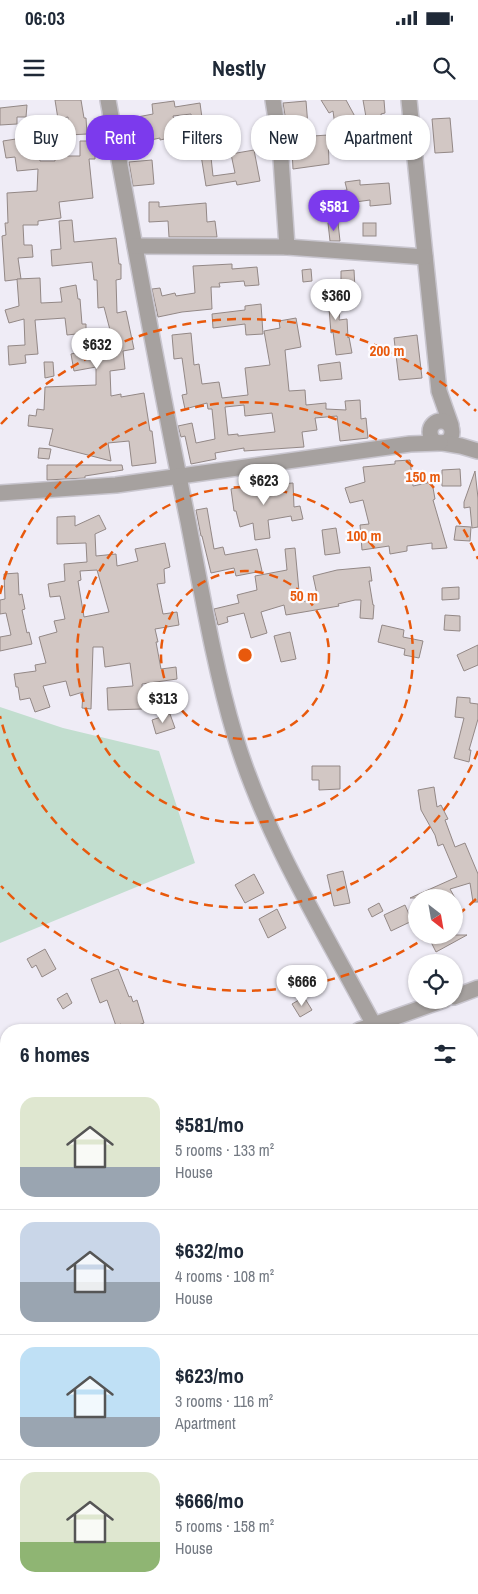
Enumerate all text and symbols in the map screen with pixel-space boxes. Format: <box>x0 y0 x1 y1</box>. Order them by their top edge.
text: 06:03 <box>25 5 65 31</box>
text: Nestly <box>212 53 266 83</box>
icon: menu <box>20 54 48 82</box>
icon: search <box>430 54 458 82</box>
chip: Buy <box>15 115 76 160</box>
chip: Rent <box>86 115 154 160</box>
chip: Filters <box>164 115 241 160</box>
chip: New <box>251 115 316 160</box>
chip: Apartment <box>326 115 430 160</box>
pin: $581 <box>304 190 364 232</box>
text: $581 <box>319 195 349 217</box>
pin: $360 <box>306 278 366 321</box>
text: $360 <box>321 284 351 306</box>
pin: $632 <box>67 328 127 370</box>
text: $632 <box>82 333 112 355</box>
text: 200 m <box>370 340 404 361</box>
pin: $623 <box>234 464 294 506</box>
text: 150 m <box>406 466 440 487</box>
text: $623 <box>249 469 279 491</box>
text: 100 m <box>347 525 381 546</box>
text: 50 m <box>290 585 318 606</box>
centre of rings <box>236 646 254 664</box>
pin: $313 <box>133 682 193 724</box>
text: $313 <box>148 687 178 709</box>
north arrow <box>408 889 462 944</box>
map controls <box>408 889 463 1009</box>
button: locate <box>408 954 463 1009</box>
pin: $666 <box>272 964 332 1007</box>
text: $666 <box>287 970 317 992</box>
text: 6 homes <box>20 1040 90 1069</box>
icon: filters <box>431 1040 459 1068</box>
text: $581/mo <box>175 1110 244 1139</box>
icon: home <box>60 1117 120 1177</box>
text: 5 rooms · 133 m² <box>175 1139 274 1161</box>
text: House <box>175 1161 213 1183</box>
text: $632/mo <box>175 1236 244 1265</box>
icon: home <box>60 1242 120 1302</box>
text: 4 rooms · 108 m² <box>175 1265 274 1287</box>
text: House <box>175 1287 213 1309</box>
text: $623/mo <box>175 1361 244 1390</box>
icon: home <box>60 1367 120 1427</box>
text: 3 rooms · 116 m² <box>175 1390 273 1412</box>
text: Apartment <box>175 1412 236 1434</box>
text: $666/mo <box>175 1486 244 1515</box>
icon: home <box>60 1492 120 1552</box>
text: 5 rooms · 158 m² <box>175 1515 274 1537</box>
text: House <box>175 1537 213 1559</box>

